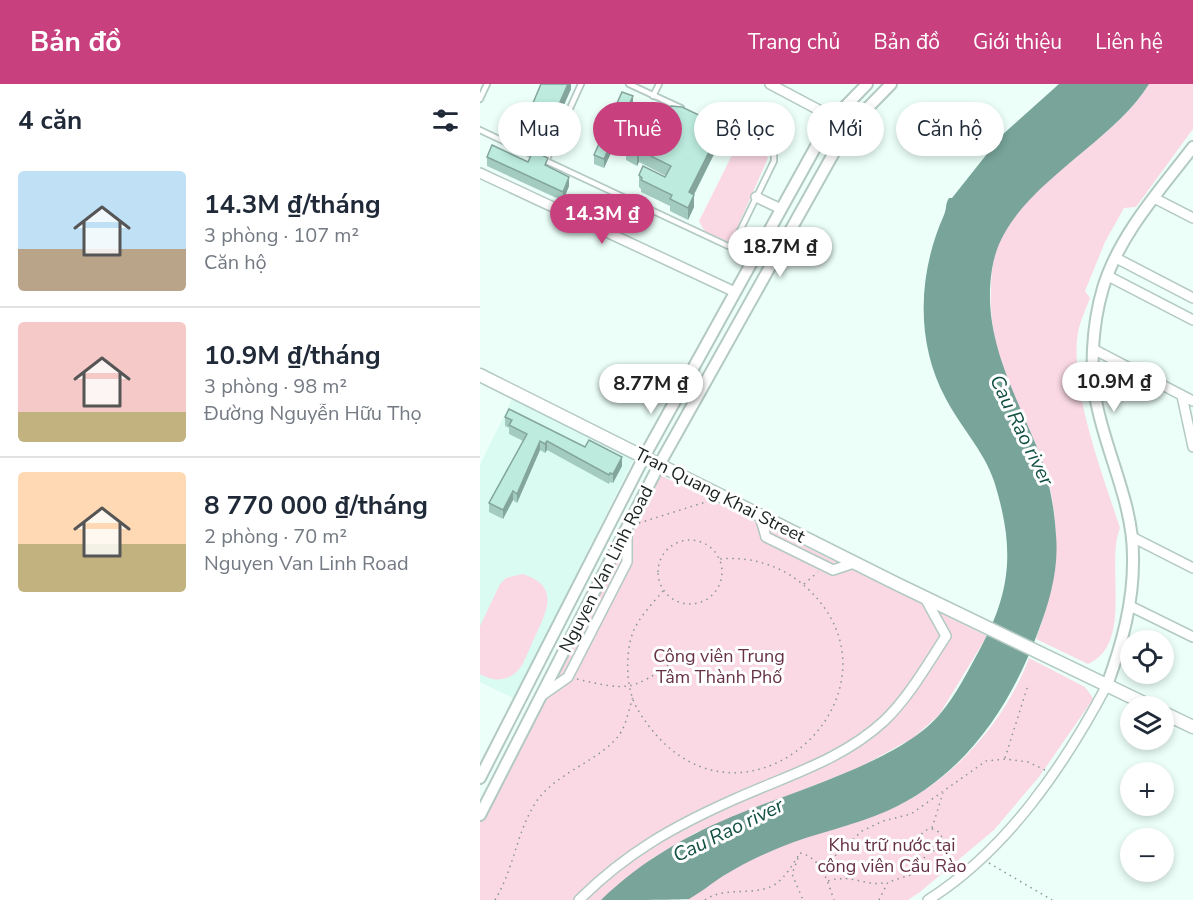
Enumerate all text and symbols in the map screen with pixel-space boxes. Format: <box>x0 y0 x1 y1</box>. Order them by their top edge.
text: Bản đồ <box>30 23 121 61</box>
text: Trang chủ <box>748 28 840 56</box>
text: Bản đồ <box>873 28 940 56</box>
text: Giới thiệu <box>973 28 1062 56</box>
text: Liên hệ <box>1095 28 1163 56</box>
chip: Mua <box>498 102 581 156</box>
chip: Thuê <box>593 102 682 156</box>
chip: Bộ lọc <box>694 102 795 156</box>
chip: Mới <box>807 102 884 156</box>
chip: Căn hộ <box>896 102 1004 156</box>
text: 4 căn <box>18 103 82 138</box>
icon: filters <box>429 104 462 137</box>
text: 14.3M ₫/tháng <box>204 187 381 222</box>
pin: 14.3M ₫ <box>547 194 657 245</box>
icon: home <box>66 195 138 267</box>
text: 14.3M ₫ <box>564 200 640 227</box>
text: 3 phòng · 107 m² <box>204 222 359 249</box>
pin: 18.7M ₫ <box>725 227 835 278</box>
text: 18.7M ₫ <box>742 233 818 260</box>
text: Căn hộ <box>204 249 267 276</box>
text: 10.9M ₫/tháng <box>204 338 381 373</box>
icon: home <box>66 346 138 418</box>
pin: 10.9M ₫ <box>1059 362 1169 413</box>
pin: 8.77M ₫ <box>596 364 706 415</box>
text: 10.9M ₫ <box>1076 368 1152 395</box>
text: 8.77M ₫ <box>613 370 689 397</box>
water label: Cau Rao river <box>983 370 1060 491</box>
text: 3 phòng · 98 m² <box>204 373 347 400</box>
text: Đường Nguyễn Hữu Thọ <box>204 400 422 427</box>
street label: Tran Quang Khai Street <box>631 442 810 549</box>
street label: Nguyen Van Linh Road <box>553 481 659 657</box>
text: 8 770 000 ₫/tháng <box>204 488 428 523</box>
icon: home <box>66 496 138 568</box>
text: 2 phòng · 70 m² <box>204 523 347 550</box>
text: Nguyen Van Linh Road <box>204 550 409 577</box>
map controls <box>1120 630 1174 882</box>
button: locate <box>1120 630 1174 684</box>
park label: Công viên Trung Tâm Thành Phố <box>653 644 785 689</box>
button: layers <box>1120 696 1174 750</box>
button: + <box>1120 762 1174 816</box>
water label: Cau Rao river <box>668 792 789 869</box>
button: − <box>1120 828 1174 882</box>
park label: Khu trữ nước tại công viên Cầu Rào <box>817 833 967 878</box>

